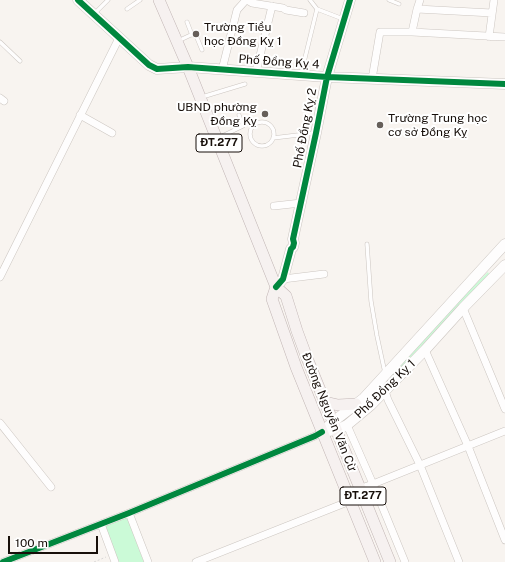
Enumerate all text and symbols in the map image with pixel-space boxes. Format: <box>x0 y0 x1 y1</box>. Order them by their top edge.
place label: Trường Tiểu học Đồng Kỵ 1 <box>204 20 282 48</box>
marker: Trường Tiểu học Đồng Kỵ 1 <box>191 29 201 39</box>
street label: Phố Đồng Kỵ 4 <box>238 52 320 72</box>
street label: Phố Đồng Kỵ 2 <box>290 87 320 169</box>
place label: UBND phường Đồng Kỵ <box>177 100 257 128</box>
marker: UBND phường Đồng Kỵ <box>260 109 270 119</box>
place label: Trường Trung học cơ sở Đồng Kỵ <box>388 111 488 139</box>
marker: Trường Trung học cơ sở Đồng Kỵ <box>375 120 385 130</box>
road number: ĐT.277 <box>196 134 242 152</box>
street label: Đường Nguyễn Văn Cừ <box>299 350 359 474</box>
street label: Phố Đồng Kỵ 1 <box>352 356 418 422</box>
road number: ĐT.277 <box>340 487 386 505</box>
scale bar <box>10 528 100 554</box>
text: 100 m <box>15 536 48 550</box>

